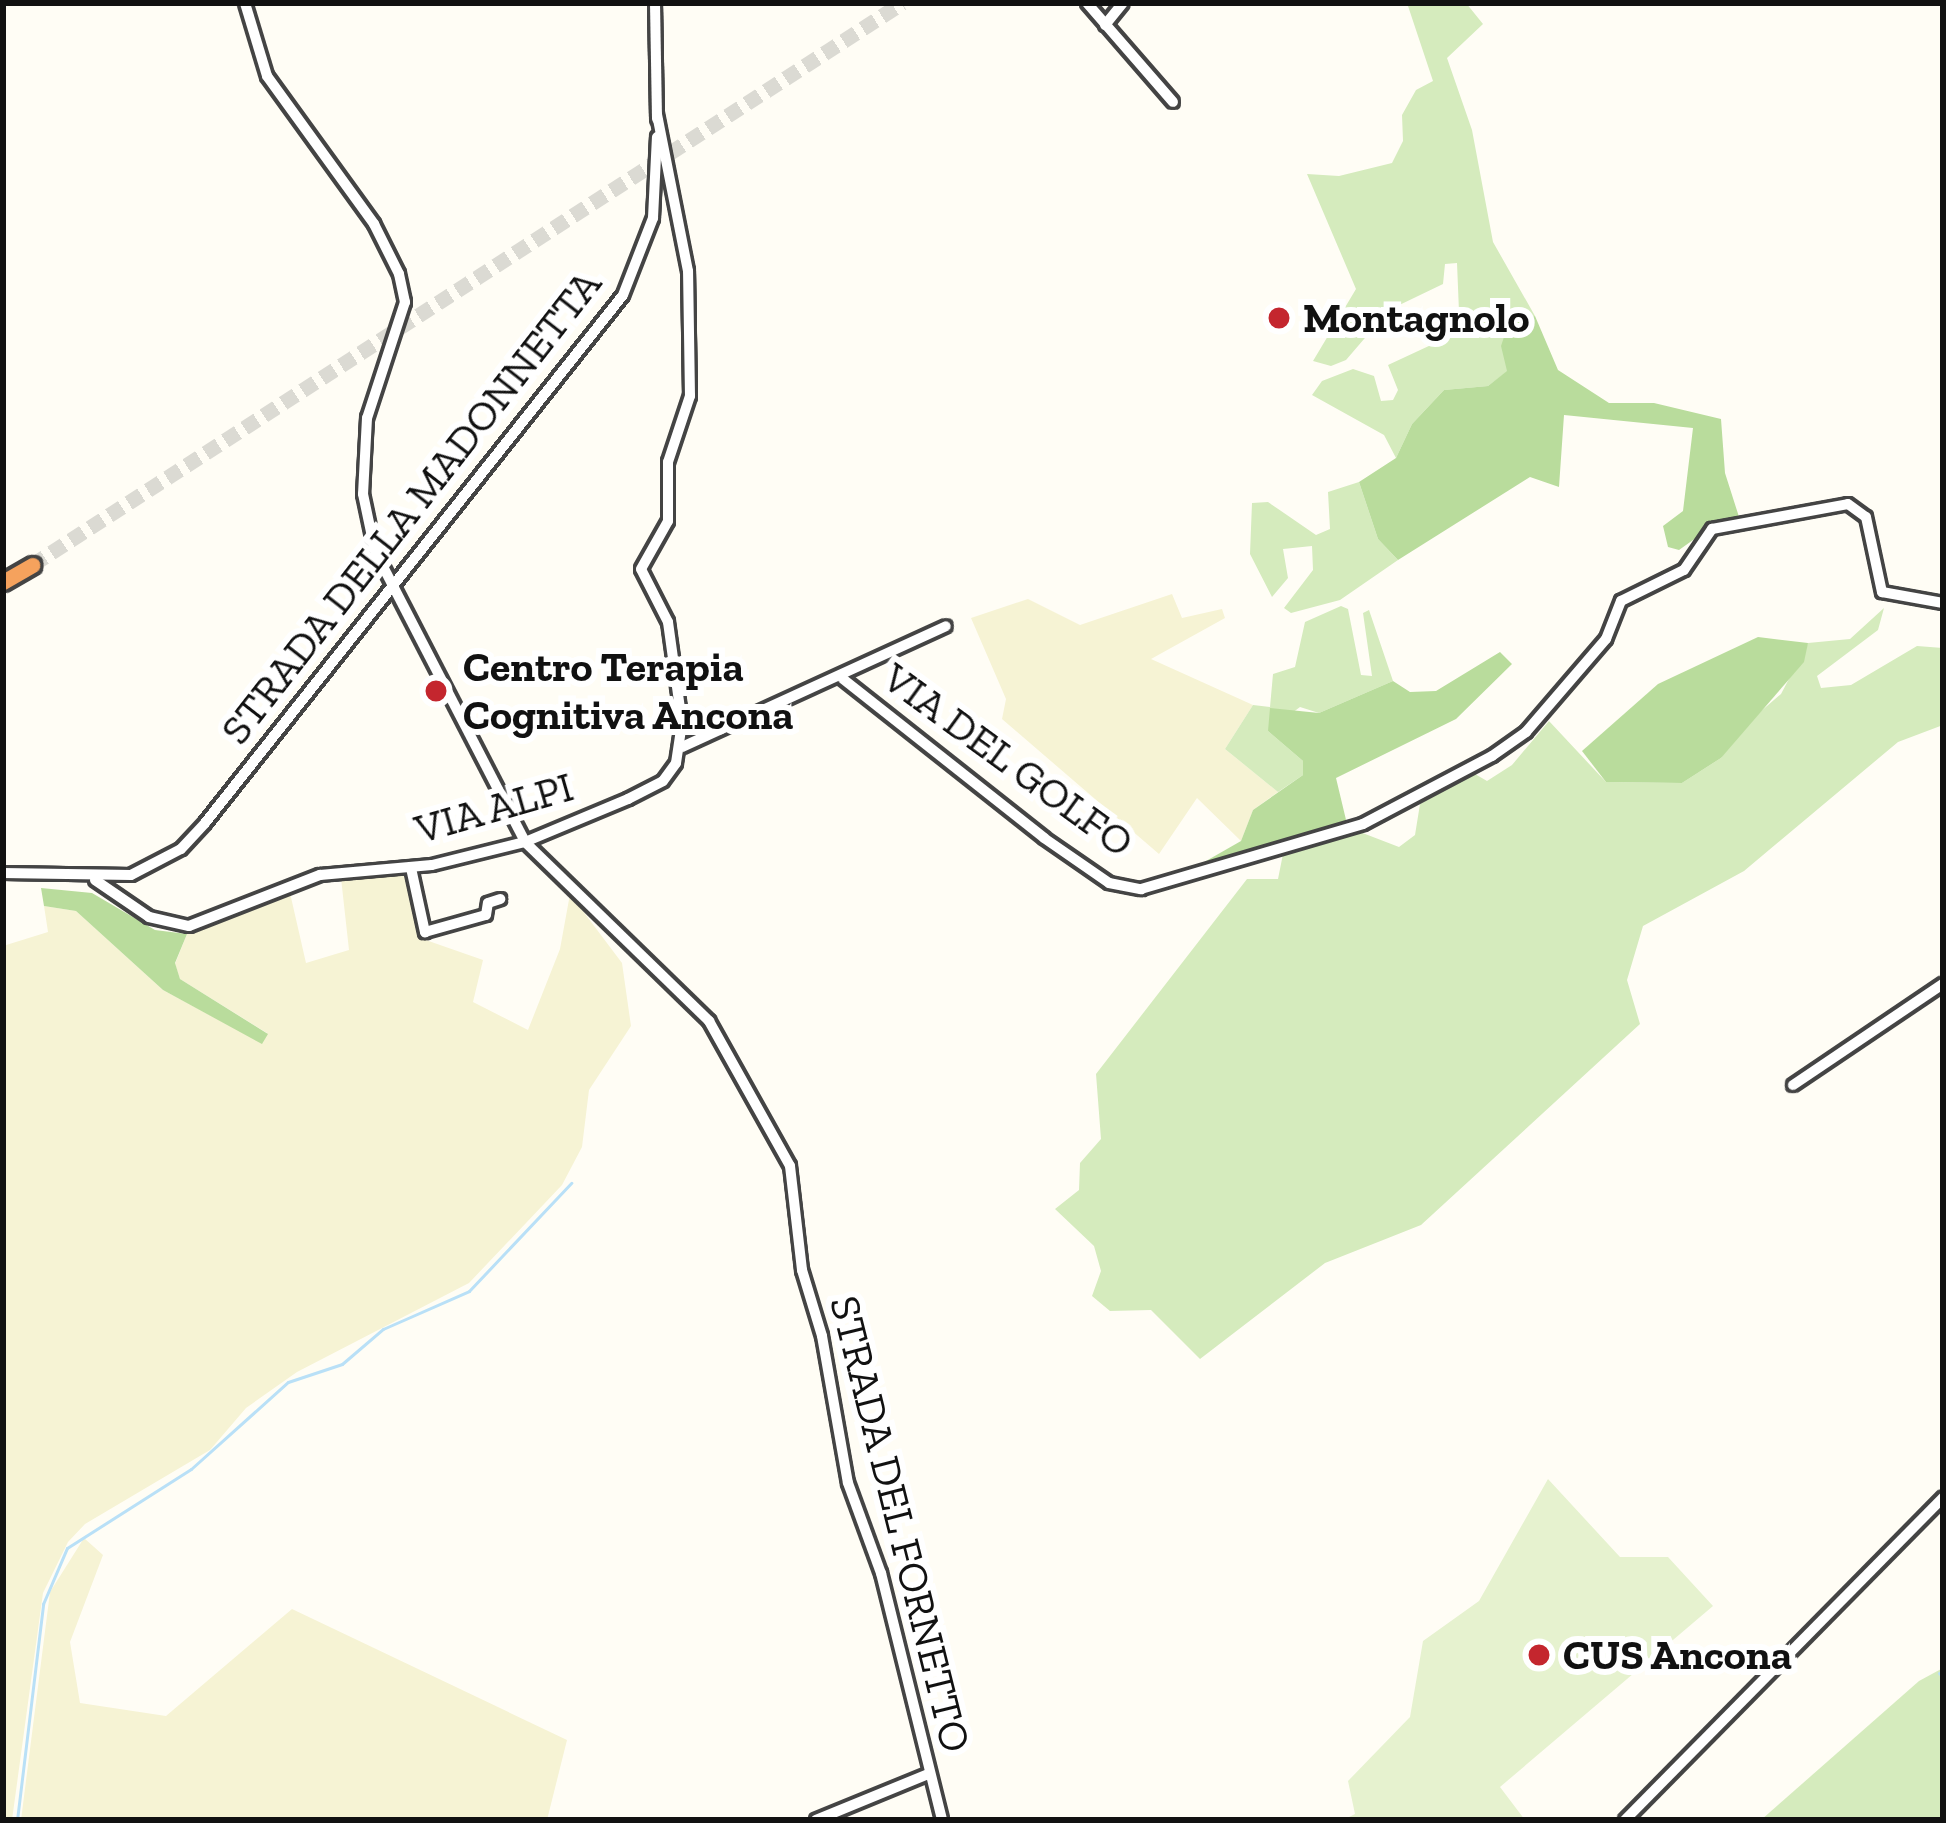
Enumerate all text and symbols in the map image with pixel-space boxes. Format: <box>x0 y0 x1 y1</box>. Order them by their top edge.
street label: STRADA DELLA MADONNETTA <box>209 259 613 755</box>
place label: Montagnolo <box>1303 293 1530 343</box>
marker: Montagnolo <box>1266 305 1292 331</box>
place label: Centro Terapia Cognitiva Ancona <box>463 642 795 740</box>
street label: VIA DEL GOLFO <box>872 652 1144 868</box>
marker: Centro Terapia Cognitiva Ancona <box>420 675 452 707</box>
street label: VIA ALPI <box>408 761 580 855</box>
street label: STRADA DEL FORNETTO <box>819 1290 981 1758</box>
place label: CUS Ancona <box>1563 1630 1793 1680</box>
marker: CUS Ancona <box>1526 1642 1552 1668</box>

